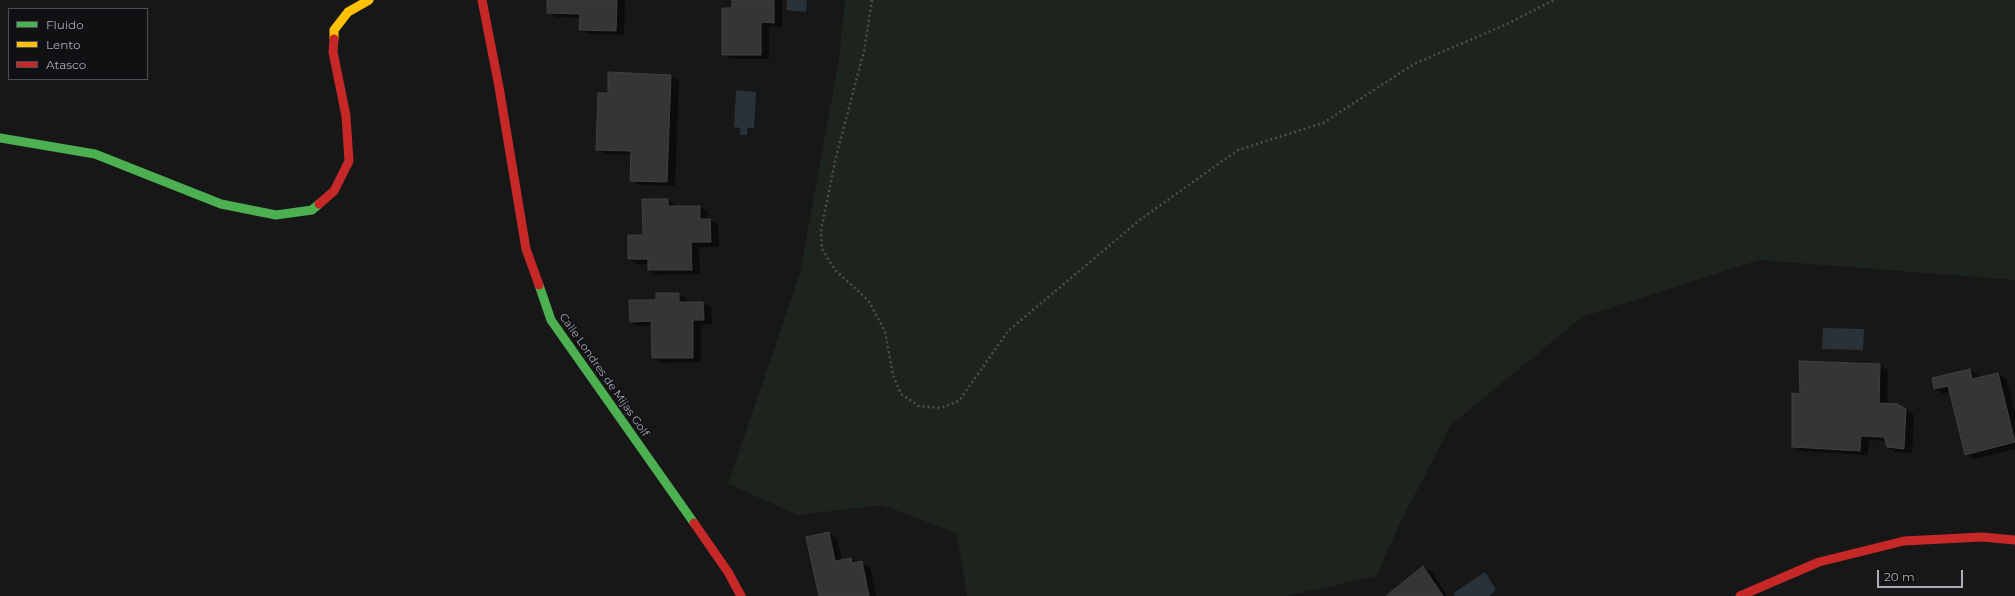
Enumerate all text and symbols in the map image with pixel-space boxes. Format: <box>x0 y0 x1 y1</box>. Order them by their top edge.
legend <box>8 8 148 80</box>
text: Fluido <box>46 17 84 32</box>
text: Lento <box>46 37 81 52</box>
text: Atasco <box>46 57 86 72</box>
street label: Calle Londres de Mijas Golf <box>556 311 652 439</box>
scale bar <box>1879 562 1965 588</box>
text: 20 m <box>1884 569 1915 584</box>

